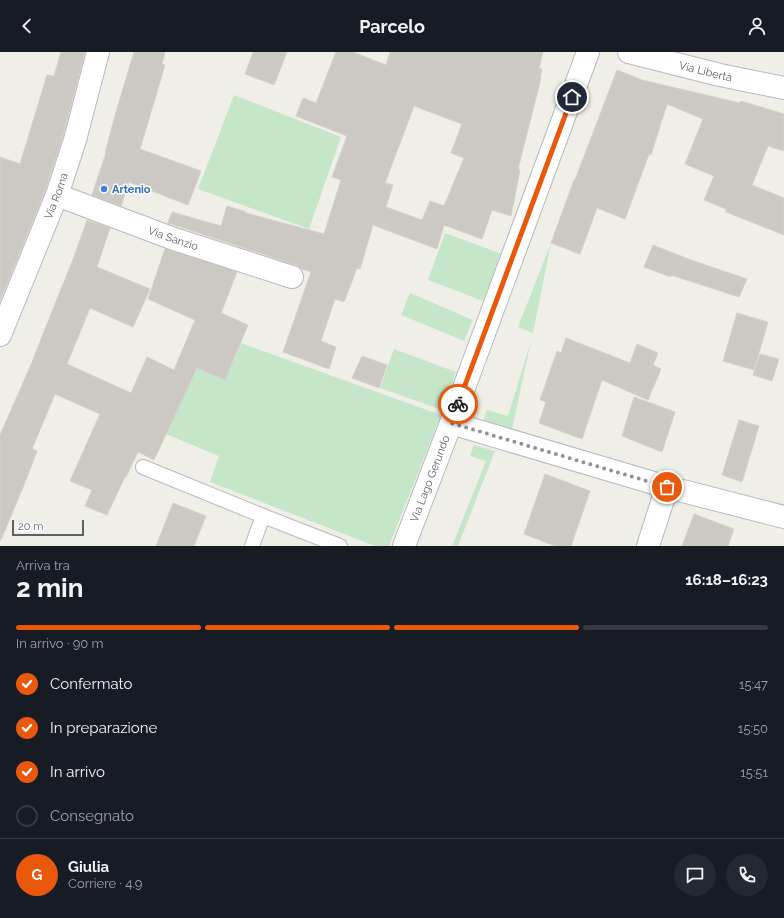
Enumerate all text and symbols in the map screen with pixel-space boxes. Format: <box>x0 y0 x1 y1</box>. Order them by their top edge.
icon: back <box>16 15 38 37</box>
icon: person <box>746 15 768 37</box>
text: Parcelo <box>359 16 425 37</box>
street label: Via Libertà <box>678 58 733 84</box>
pin <box>555 80 589 114</box>
icon: home <box>561 86 583 108</box>
street label: Via Roma <box>41 171 70 221</box>
place label: Artenio <box>112 183 151 196</box>
marker: Artenio <box>99 184 109 194</box>
street label: Via Sanzio <box>146 223 200 253</box>
courier <box>438 384 478 424</box>
icon: bike <box>447 393 469 415</box>
street label: Via Lago Gerundo <box>407 433 452 524</box>
pin <box>650 470 684 504</box>
icon: bag <box>656 476 678 498</box>
scale bar <box>12 518 84 537</box>
text: 20 m <box>18 520 43 533</box>
text: Arriva tra <box>16 558 70 573</box>
text: 16:18–16:23 <box>685 571 768 589</box>
text: 2 min <box>16 573 83 603</box>
text: In arrivo · 90 m <box>16 636 104 651</box>
icon: check <box>16 673 38 695</box>
text: Confermato <box>50 675 132 693</box>
text: 15:47 <box>739 677 768 692</box>
icon: check <box>16 717 38 739</box>
text: In preparazione <box>50 719 157 737</box>
text: 15:50 <box>738 721 768 736</box>
icon: check <box>16 761 38 783</box>
text: In arrivo <box>50 763 105 781</box>
text: 15:51 <box>740 765 768 780</box>
text: Consegnato <box>50 807 134 825</box>
button: chat <box>674 854 716 896</box>
button: phone <box>726 854 768 896</box>
text: Giulia <box>68 858 109 876</box>
text: G <box>32 866 42 884</box>
text: Corriere · 4.9 <box>68 876 143 891</box>

